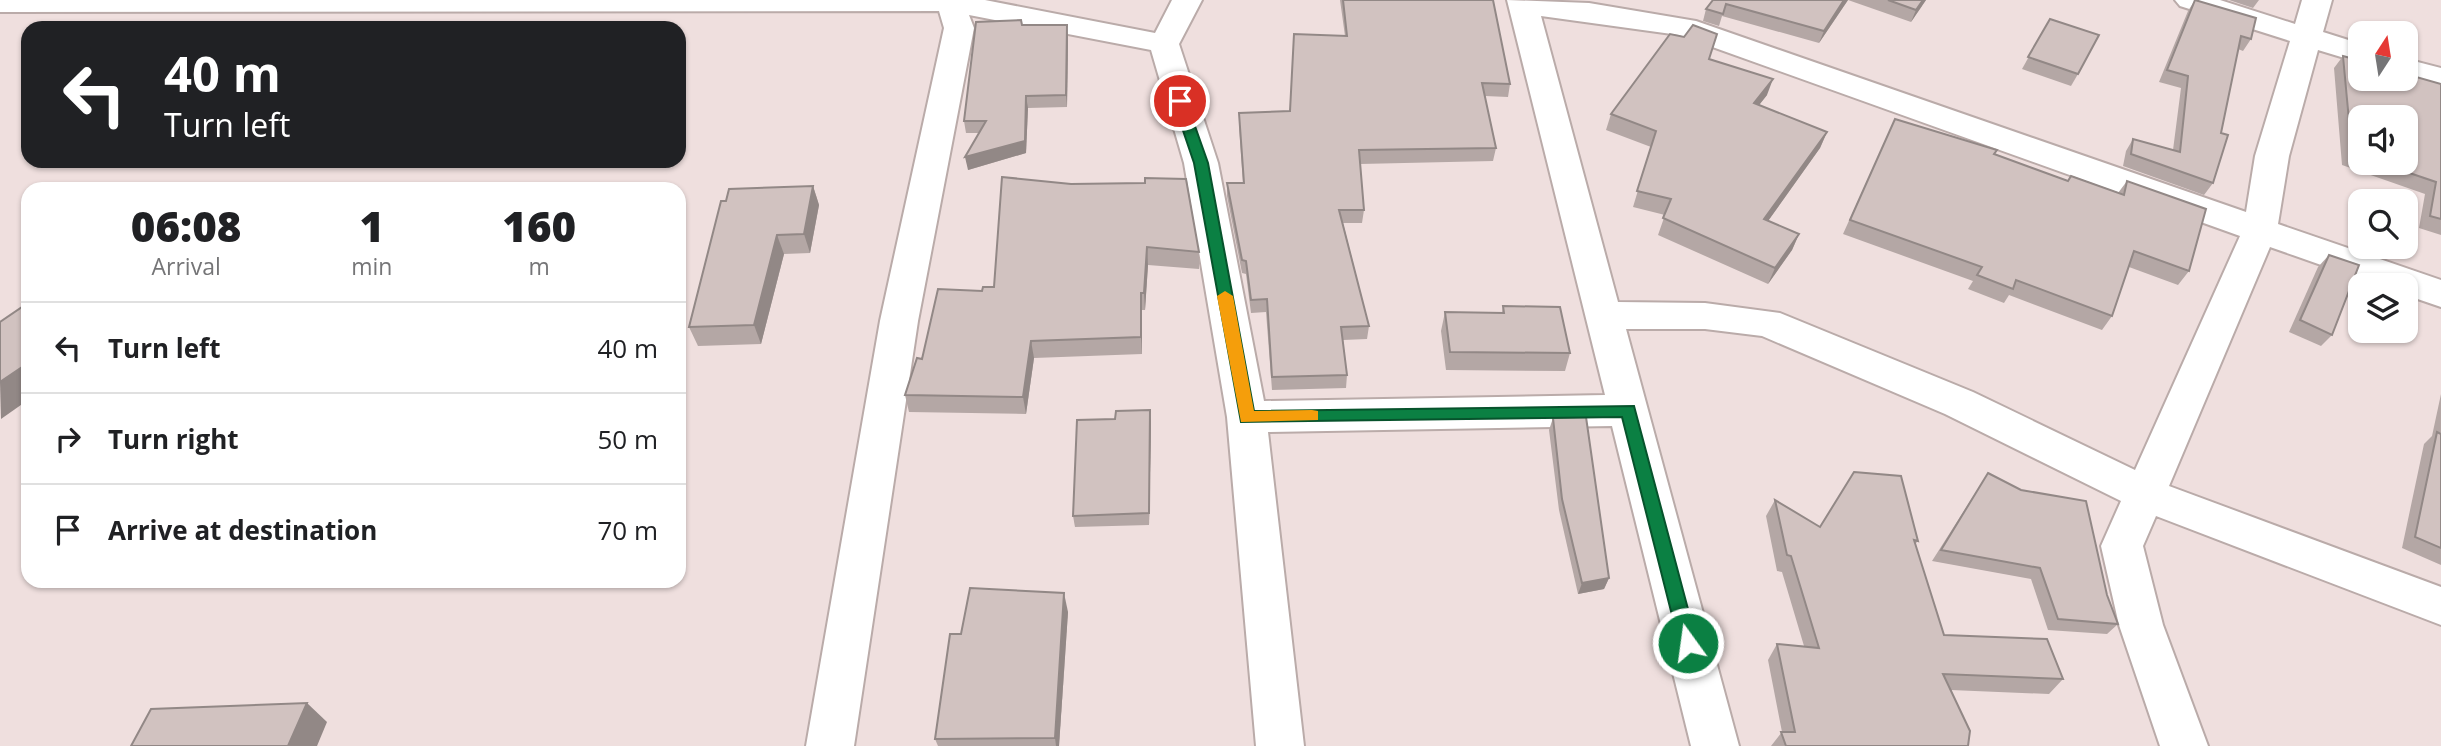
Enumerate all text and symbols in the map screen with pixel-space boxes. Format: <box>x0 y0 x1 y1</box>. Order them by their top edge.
north arrow <box>2348 21 2418 91</box>
map controls <box>2348 21 2418 343</box>
text: 40 m <box>164 40 281 106</box>
icon: left <box>49 49 140 140</box>
pin <box>1150 71 1210 131</box>
icon: arrive <box>1161 82 1199 120</box>
text: Turn left <box>164 103 290 146</box>
button: sound <box>2348 105 2418 175</box>
button: search <box>2348 189 2418 259</box>
text: 06:08 <box>131 197 241 254</box>
text: 1 <box>360 197 384 254</box>
text: 160 <box>502 197 576 254</box>
text: Arrival <box>152 250 221 282</box>
text: min <box>351 250 392 282</box>
text: m <box>529 250 550 282</box>
button: layers <box>2348 273 2418 343</box>
icon: left <box>49 329 87 367</box>
text: Turn left <box>108 330 220 366</box>
text: 40 m <box>597 330 658 366</box>
icon: right <box>49 420 87 458</box>
text: Turn right <box>108 421 239 457</box>
text: 50 m <box>597 421 658 457</box>
icon: arrive <box>49 511 87 549</box>
text: Arrive at destination <box>108 512 377 548</box>
text: 70 m <box>597 512 658 548</box>
position arrow <box>1651 606 1725 680</box>

